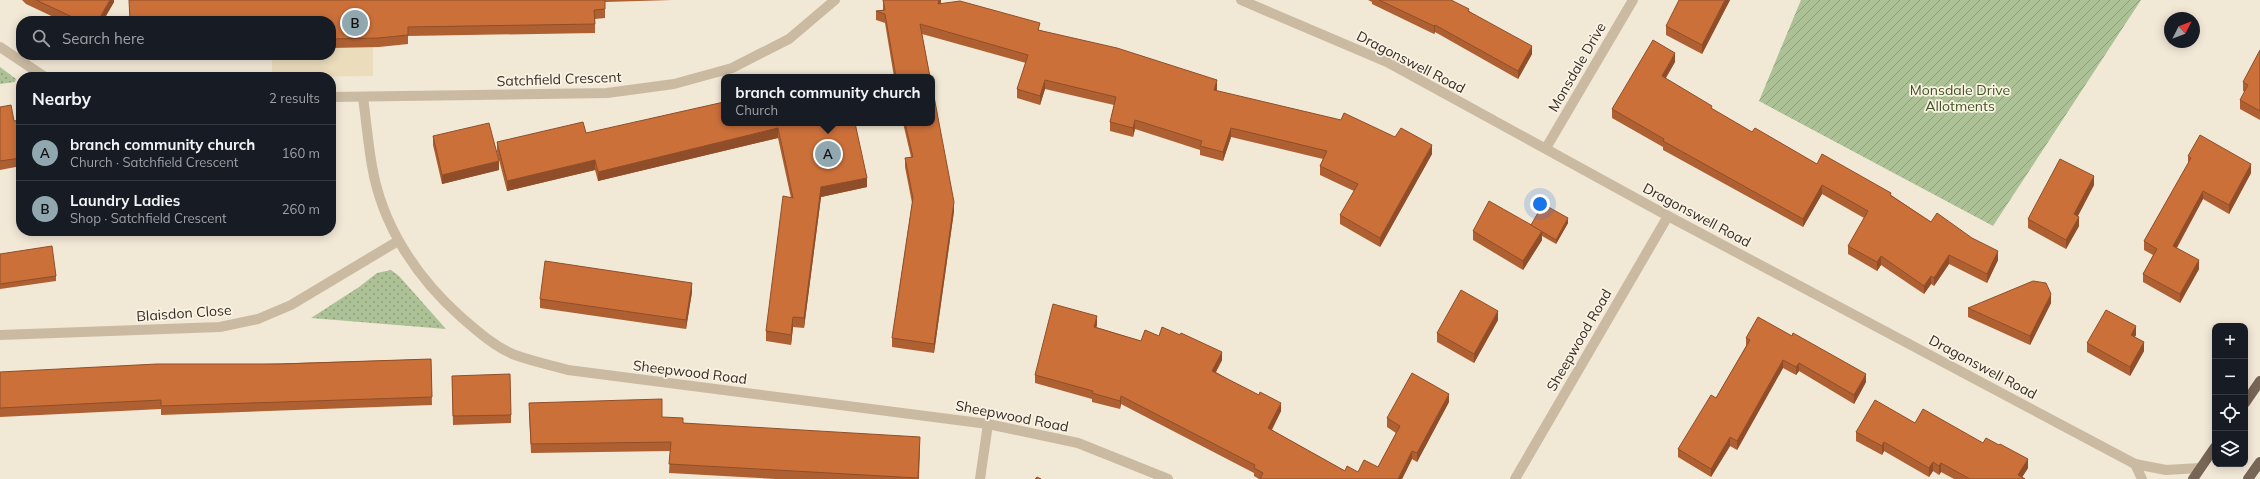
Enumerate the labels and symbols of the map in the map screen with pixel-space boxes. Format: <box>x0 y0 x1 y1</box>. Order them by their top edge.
pin: B <box>342 8 368 38</box>
north arrow <box>2164 12 2200 48</box>
street label: Monsdale Drive <box>1544 19 1610 115</box>
street label: Dragonswell Road <box>1354 27 1468 97</box>
street label: Satchfield Crescent <box>496 68 622 90</box>
park label: Monsdale Drive Allotments <box>1910 81 2010 115</box>
pin: A <box>815 139 841 169</box>
street label: Dragonswell Road <box>1640 179 1754 251</box>
your location <box>1530 194 1550 214</box>
street label: Sheepwood Road <box>1542 286 1616 394</box>
street label: Blaisdon Close <box>136 301 232 325</box>
street label: Dragonswell Road <box>1926 331 2040 403</box>
street label: Sheepwood Road <box>632 356 748 388</box>
street label: Sheepwood Road <box>954 396 1070 436</box>

